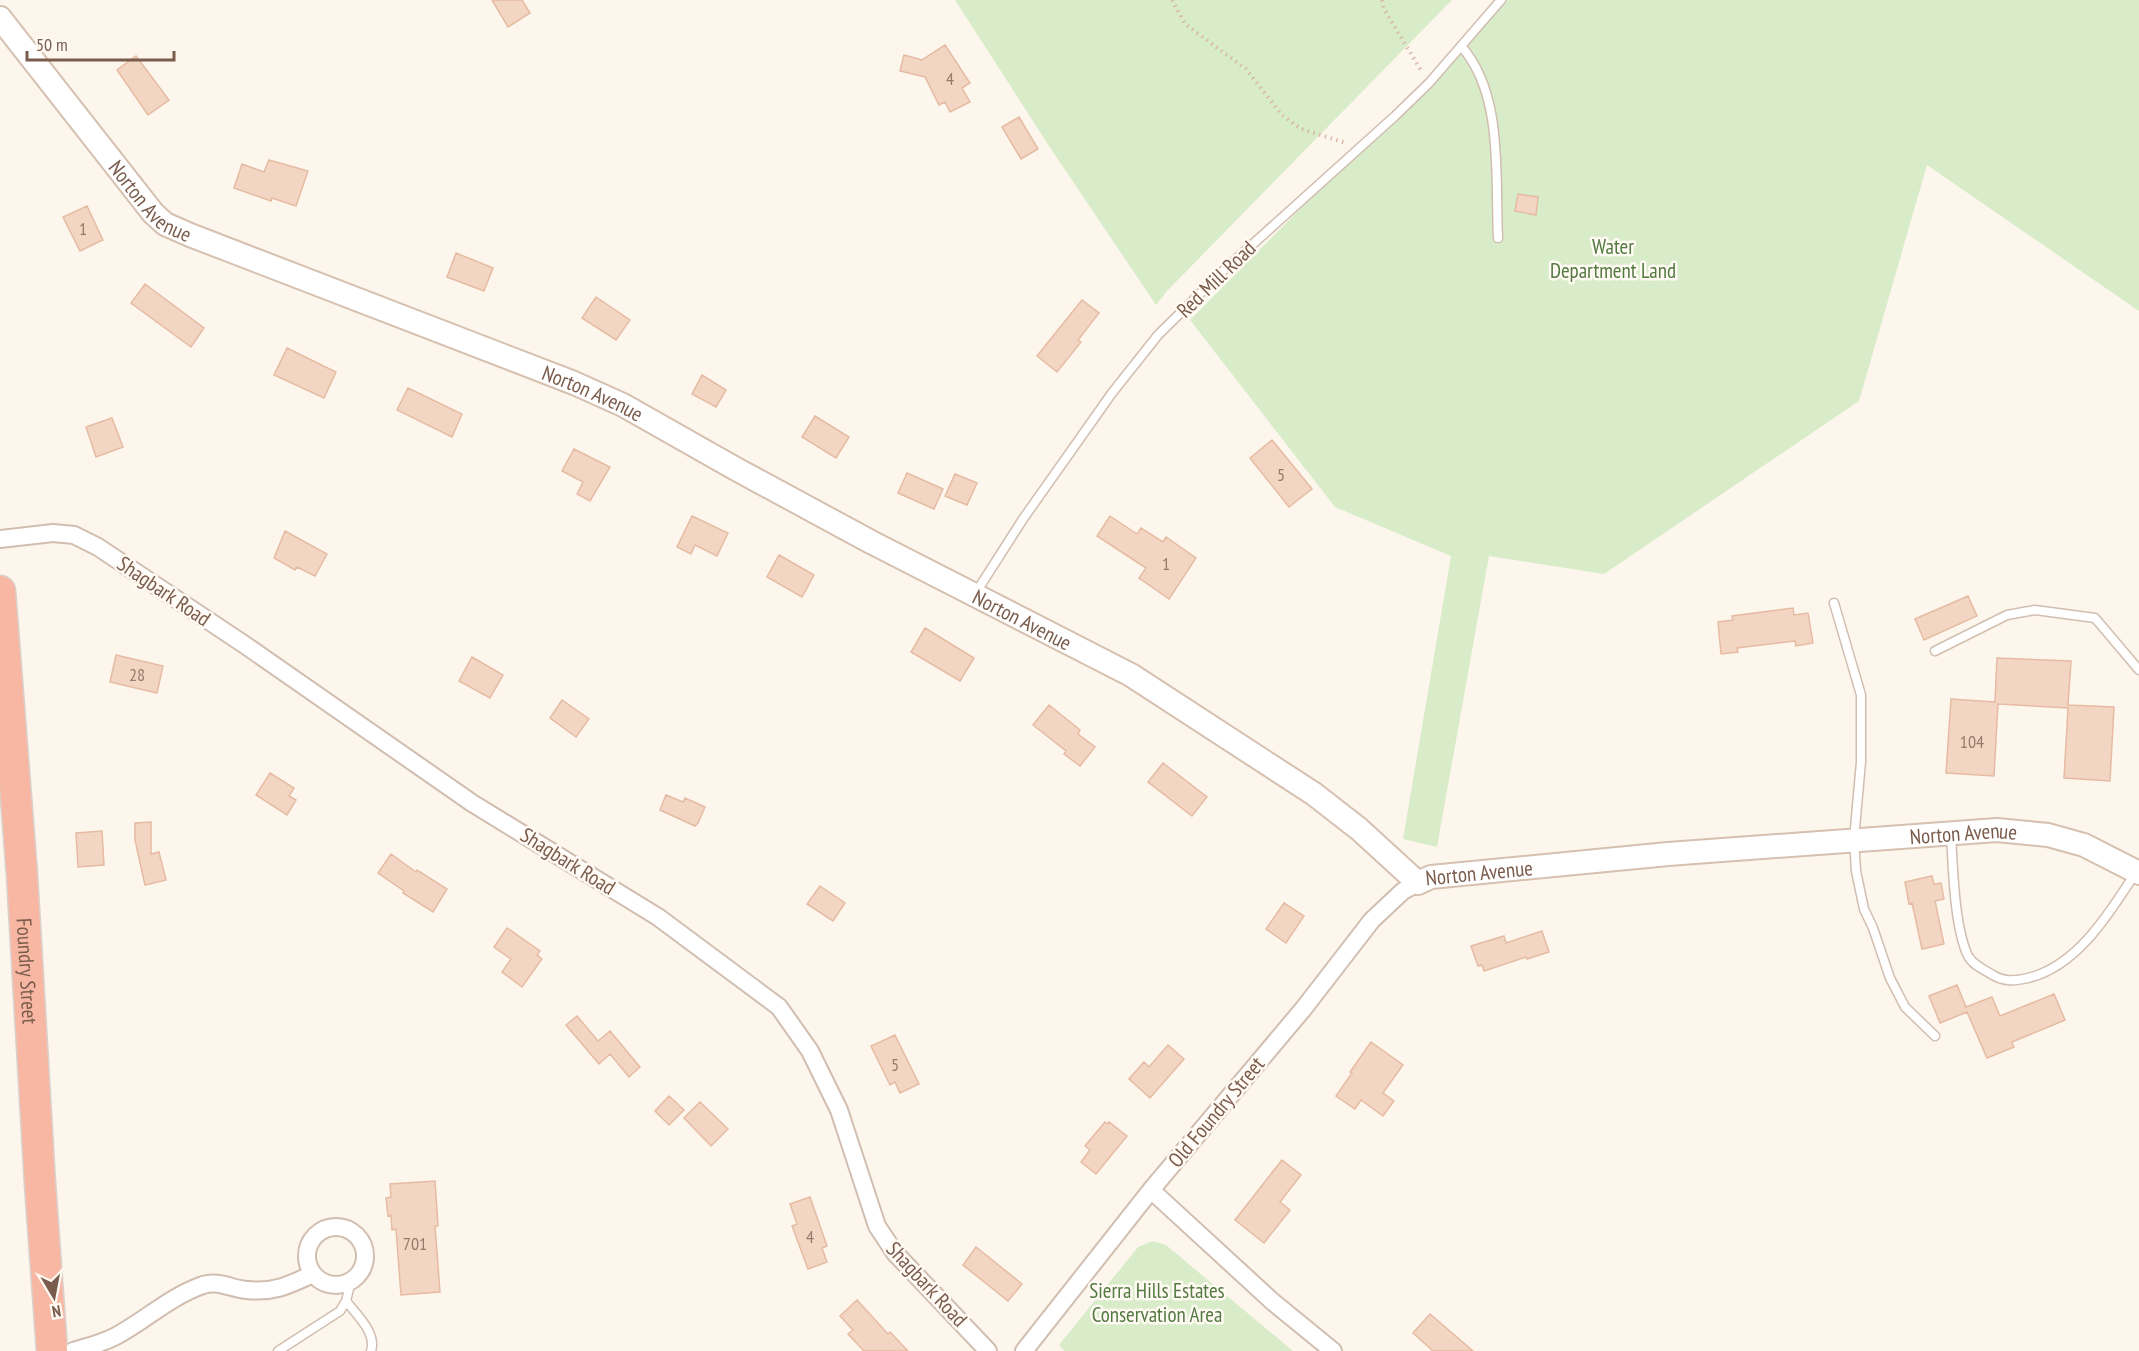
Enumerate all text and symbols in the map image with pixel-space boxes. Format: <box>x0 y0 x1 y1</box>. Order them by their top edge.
scale bar <box>27 24 174 62</box>
text: 50 m <box>36 33 68 56</box>
house number: 4 <box>946 67 954 90</box>
street label: Norton Avenue <box>103 155 196 248</box>
house number: 1 <box>79 217 87 240</box>
park label: Water Department Land <box>1550 233 1676 284</box>
street label: Red Mill Road <box>1171 235 1261 323</box>
street label: Norton Avenue <box>539 359 648 427</box>
house number: 5 <box>1277 463 1285 486</box>
street label: Shagbark Road <box>112 550 216 632</box>
house number: 1 <box>1162 552 1170 575</box>
street label: Norton Avenue <box>968 583 1076 656</box>
house number: 28 <box>129 663 145 686</box>
house number: 104 <box>1960 730 1984 753</box>
street label: Norton Avenue <box>1909 816 2018 850</box>
street label: Shagbark Road <box>516 821 620 901</box>
street label: Norton Avenue <box>1424 854 1534 891</box>
street label: Foundry Street <box>11 917 44 1025</box>
street label: Old Foundry Street <box>1162 1051 1270 1173</box>
house number: 5 <box>891 1053 899 1076</box>
house number: 4 <box>806 1225 814 1248</box>
house number: 701 <box>403 1232 427 1255</box>
street label: Shagbark Road <box>881 1236 973 1332</box>
north arrow <box>24 1267 84 1327</box>
park label: Sierra Hills Estates Conservation Area <box>1089 1277 1225 1328</box>
text: N <box>51 1301 63 1322</box>

